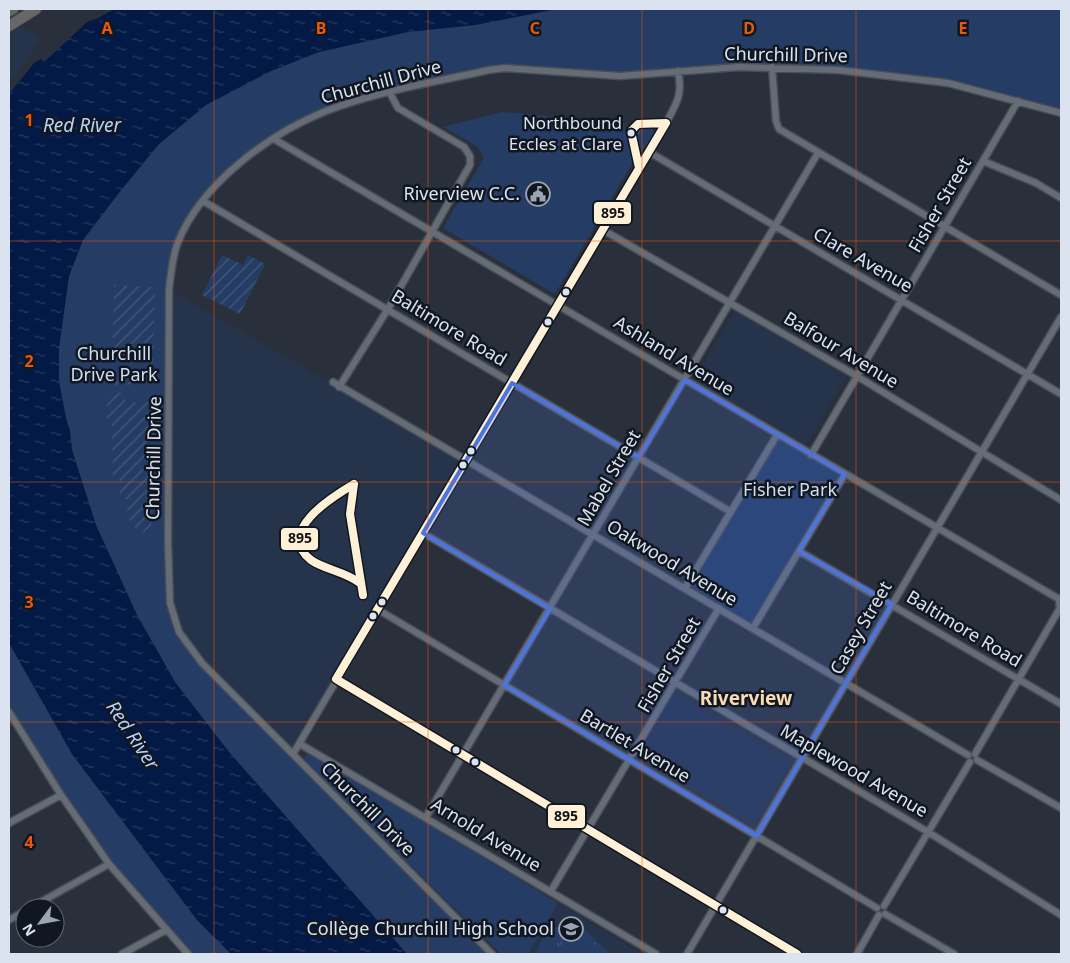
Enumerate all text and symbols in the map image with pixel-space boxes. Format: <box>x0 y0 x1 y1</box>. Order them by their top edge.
text: A <box>101 17 113 39</box>
text: B <box>316 17 326 39</box>
text: C <box>530 17 540 39</box>
text: D <box>743 17 755 39</box>
text: E <box>959 17 968 39</box>
street label: Churchill Drive <box>724 41 848 67</box>
street label: Churchill Drive <box>318 53 444 109</box>
text: 1 <box>24 109 34 131</box>
place label: Northbound Eccles at Clare <box>509 111 622 155</box>
water label: Red River <box>43 112 122 138</box>
marker: Northbound Eccles at Clare <box>626 128 636 138</box>
street label: Fisher Street <box>902 152 976 257</box>
place label: Riverview C.C. <box>404 181 520 205</box>
public building icon: Riverview C.C. <box>525 181 551 207</box>
line badge: 895 <box>593 201 632 225</box>
text: 895 <box>601 203 625 222</box>
street label: Clare Avenue <box>809 221 918 297</box>
street label: Baltimore Road <box>387 283 512 371</box>
unlabelled marker <box>561 287 571 297</box>
street label: Balfour Avenue <box>780 305 903 393</box>
street label: Ashland Avenue <box>610 310 739 400</box>
unlabelled marker <box>543 317 553 327</box>
park label: Churchill Drive Park <box>70 341 158 386</box>
text: 2 <box>24 350 34 372</box>
street label: Churchill Drive <box>140 396 166 520</box>
street label: Mabel Street <box>571 425 646 530</box>
unlabelled marker <box>466 446 476 456</box>
unlabelled marker <box>458 460 468 470</box>
park label: Fisher Park <box>743 477 837 501</box>
street label: Oakwood Avenue <box>603 514 742 611</box>
line badge: 895 <box>280 527 319 551</box>
text: 895 <box>288 528 312 547</box>
street label: Casey Street <box>824 576 897 679</box>
street label: Baltimore Road <box>902 584 1027 672</box>
text: 3 <box>24 591 34 613</box>
unlabelled marker <box>377 597 387 607</box>
unlabelled marker <box>368 611 378 621</box>
street label: Fisher Street <box>631 612 705 717</box>
district label: Riverview <box>700 685 793 711</box>
water label: Red River <box>100 695 166 776</box>
street label: Bartlet Avenue <box>576 703 695 788</box>
street label: Maplewood Avenue <box>776 718 933 822</box>
unlabelled marker <box>451 745 461 755</box>
street label: Churchill Drive <box>317 756 421 860</box>
unlabelled marker <box>470 757 480 767</box>
street label: Arnold Avenue <box>427 792 546 877</box>
line badge: 895 <box>547 804 586 829</box>
text: 895 <box>554 806 578 825</box>
text: 4 <box>24 831 34 853</box>
north arrow <box>15 898 65 948</box>
unlabelled marker <box>718 905 728 915</box>
place label: Collège Churchill High School <box>306 916 554 940</box>
school or university icon: Collège Churchill High School <box>558 916 584 942</box>
text: N <box>17 920 40 940</box>

